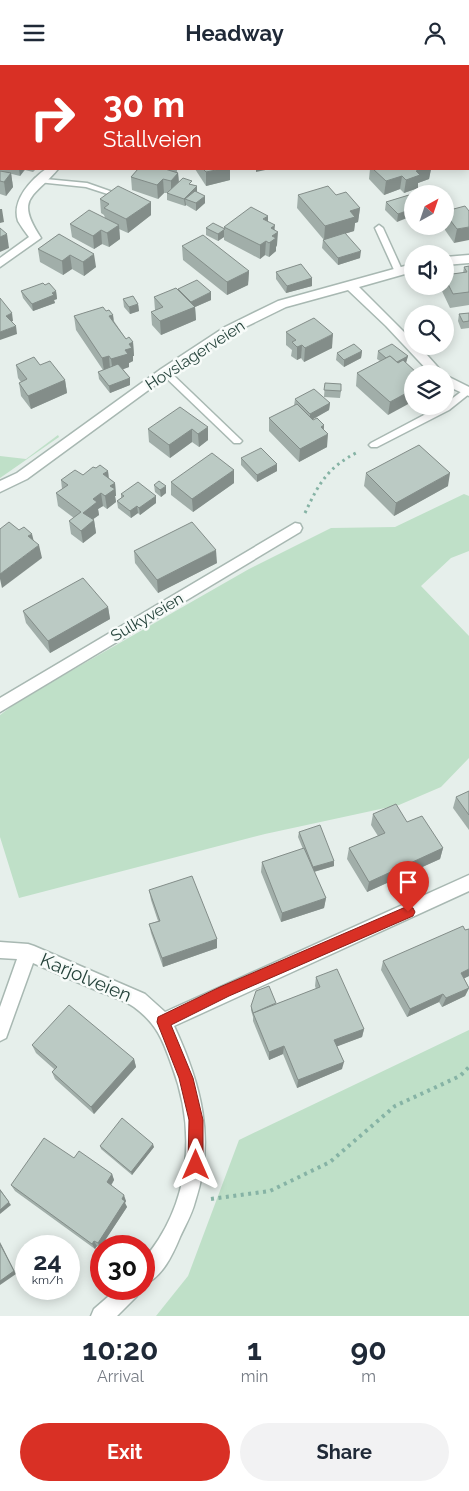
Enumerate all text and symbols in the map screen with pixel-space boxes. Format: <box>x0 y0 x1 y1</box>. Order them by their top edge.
icon: menu <box>20 19 48 47</box>
icon: person <box>421 19 449 47</box>
text: Headway <box>185 20 284 46</box>
text: 30 m <box>103 84 185 125</box>
icon: right <box>20 85 85 150</box>
text: Stallveien <box>103 126 202 152</box>
north arrow <box>404 185 454 235</box>
map controls <box>404 185 454 415</box>
button: sound <box>404 245 454 295</box>
button: search <box>404 305 454 355</box>
street label: Hovslagerveien <box>142 316 248 394</box>
button: layers <box>404 365 454 415</box>
street label: Sulkyveien <box>107 589 187 645</box>
pin <box>387 861 429 912</box>
icon: arrive <box>394 868 422 896</box>
street label: Karjolveien <box>37 948 135 1006</box>
position arrow <box>169 1138 221 1190</box>
speed limit sign: 30 <box>90 1235 155 1300</box>
text: 24 <box>33 1246 62 1276</box>
text: km/h <box>32 1273 63 1287</box>
text: 10:20 <box>82 1332 158 1367</box>
text: 1 <box>247 1332 262 1367</box>
text: 90 <box>351 1332 387 1367</box>
text: Arrival <box>97 1367 144 1386</box>
text: min <box>241 1367 268 1386</box>
text: m <box>361 1367 376 1386</box>
button: Exit <box>20 1423 230 1481</box>
button: Share <box>240 1423 449 1481</box>

